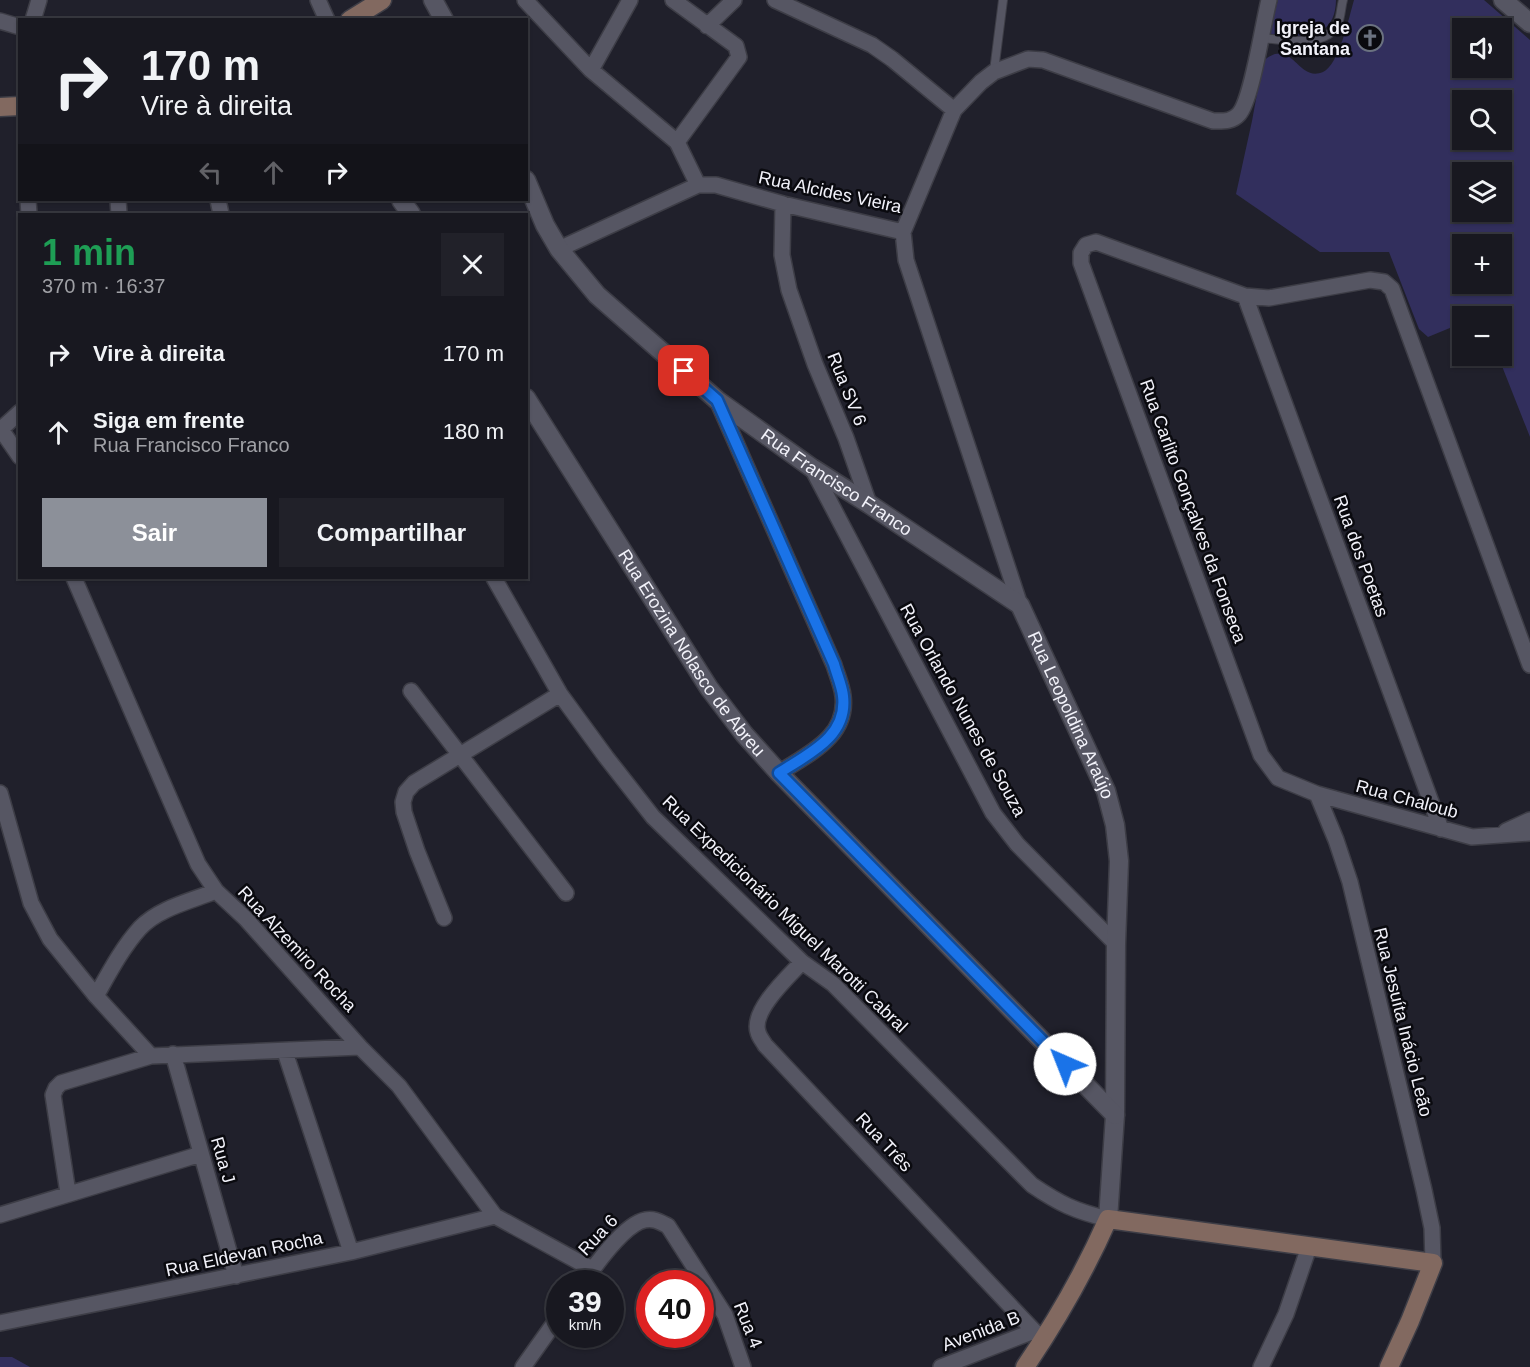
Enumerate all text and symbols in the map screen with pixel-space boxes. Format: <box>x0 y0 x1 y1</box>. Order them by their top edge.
place label: Igreja de Santana <box>1276 18 1351 59</box>
map controls <box>1452 18 1512 366</box>
button: sound <box>1452 18 1512 78</box>
church icon: Igreja de Santana <box>1355 23 1385 53</box>
icon: right <box>42 42 120 120</box>
text: 170 m <box>141 42 260 89</box>
button: search <box>1452 90 1512 150</box>
text: Vire à direita <box>141 91 292 121</box>
icon: left <box>194 156 227 189</box>
icon: ahead <box>257 156 290 189</box>
icon: right <box>320 156 353 189</box>
button: layers <box>1452 162 1512 222</box>
street label: Rua Alcides Vieira <box>757 167 904 217</box>
text: 1 min <box>42 232 136 273</box>
button: close <box>441 233 504 296</box>
button: + <box>1452 234 1512 294</box>
text: 370 m · 16:37 <box>42 275 165 297</box>
button: − <box>1452 306 1512 366</box>
icon: right <box>42 338 75 371</box>
text: Vire à direita <box>93 341 225 366</box>
text: 170 m <box>443 341 504 366</box>
pin <box>658 345 709 396</box>
street label: Rua SV 6 <box>823 350 871 428</box>
icon: arrive <box>667 354 700 387</box>
street label: Rua Carlito Gonçalves da Fonseca <box>1136 376 1250 647</box>
text: Siga em frente <box>93 408 245 433</box>
icon: ahead <box>42 416 75 449</box>
text: 180 m <box>443 419 504 444</box>
street label: Rua Francisco Franco <box>757 425 916 540</box>
text: Rua Francisco Franco <box>93 434 290 456</box>
street label: Rua dos Poetas <box>1330 492 1392 620</box>
button: Sair <box>42 498 267 567</box>
button: Compartilhar <box>279 498 504 567</box>
street label: Rua Erozina Nolasco de Abreu <box>614 546 769 760</box>
street label: Rua Orlando Nunes de Souza <box>896 600 1030 821</box>
street label: Rua Leopoldina Araújo <box>1024 628 1118 801</box>
street label: Rua Chaloub <box>1354 776 1460 822</box>
street label: Rua Expedicionário Miguel Marotti Cabral <box>659 791 911 1037</box>
street label: Rua Alzemiro Rocha <box>234 882 361 1017</box>
street label: Rua Jesuíta Inácio Leão <box>1370 925 1436 1119</box>
position arrow <box>1033 1032 1097 1096</box>
street label: Rua Três <box>852 1108 916 1176</box>
street label: Rua J <box>207 1135 239 1185</box>
street label: Rua 6 <box>574 1211 622 1259</box>
street label: Rua Eldevan Rocha <box>164 1227 325 1280</box>
speed limit sign: 40 <box>636 1270 714 1348</box>
text: 39 <box>568 1285 602 1318</box>
street label: Rua 4 <box>730 1299 766 1351</box>
street label: Avenida B <box>939 1307 1023 1355</box>
text: km/h <box>569 1316 601 1333</box>

